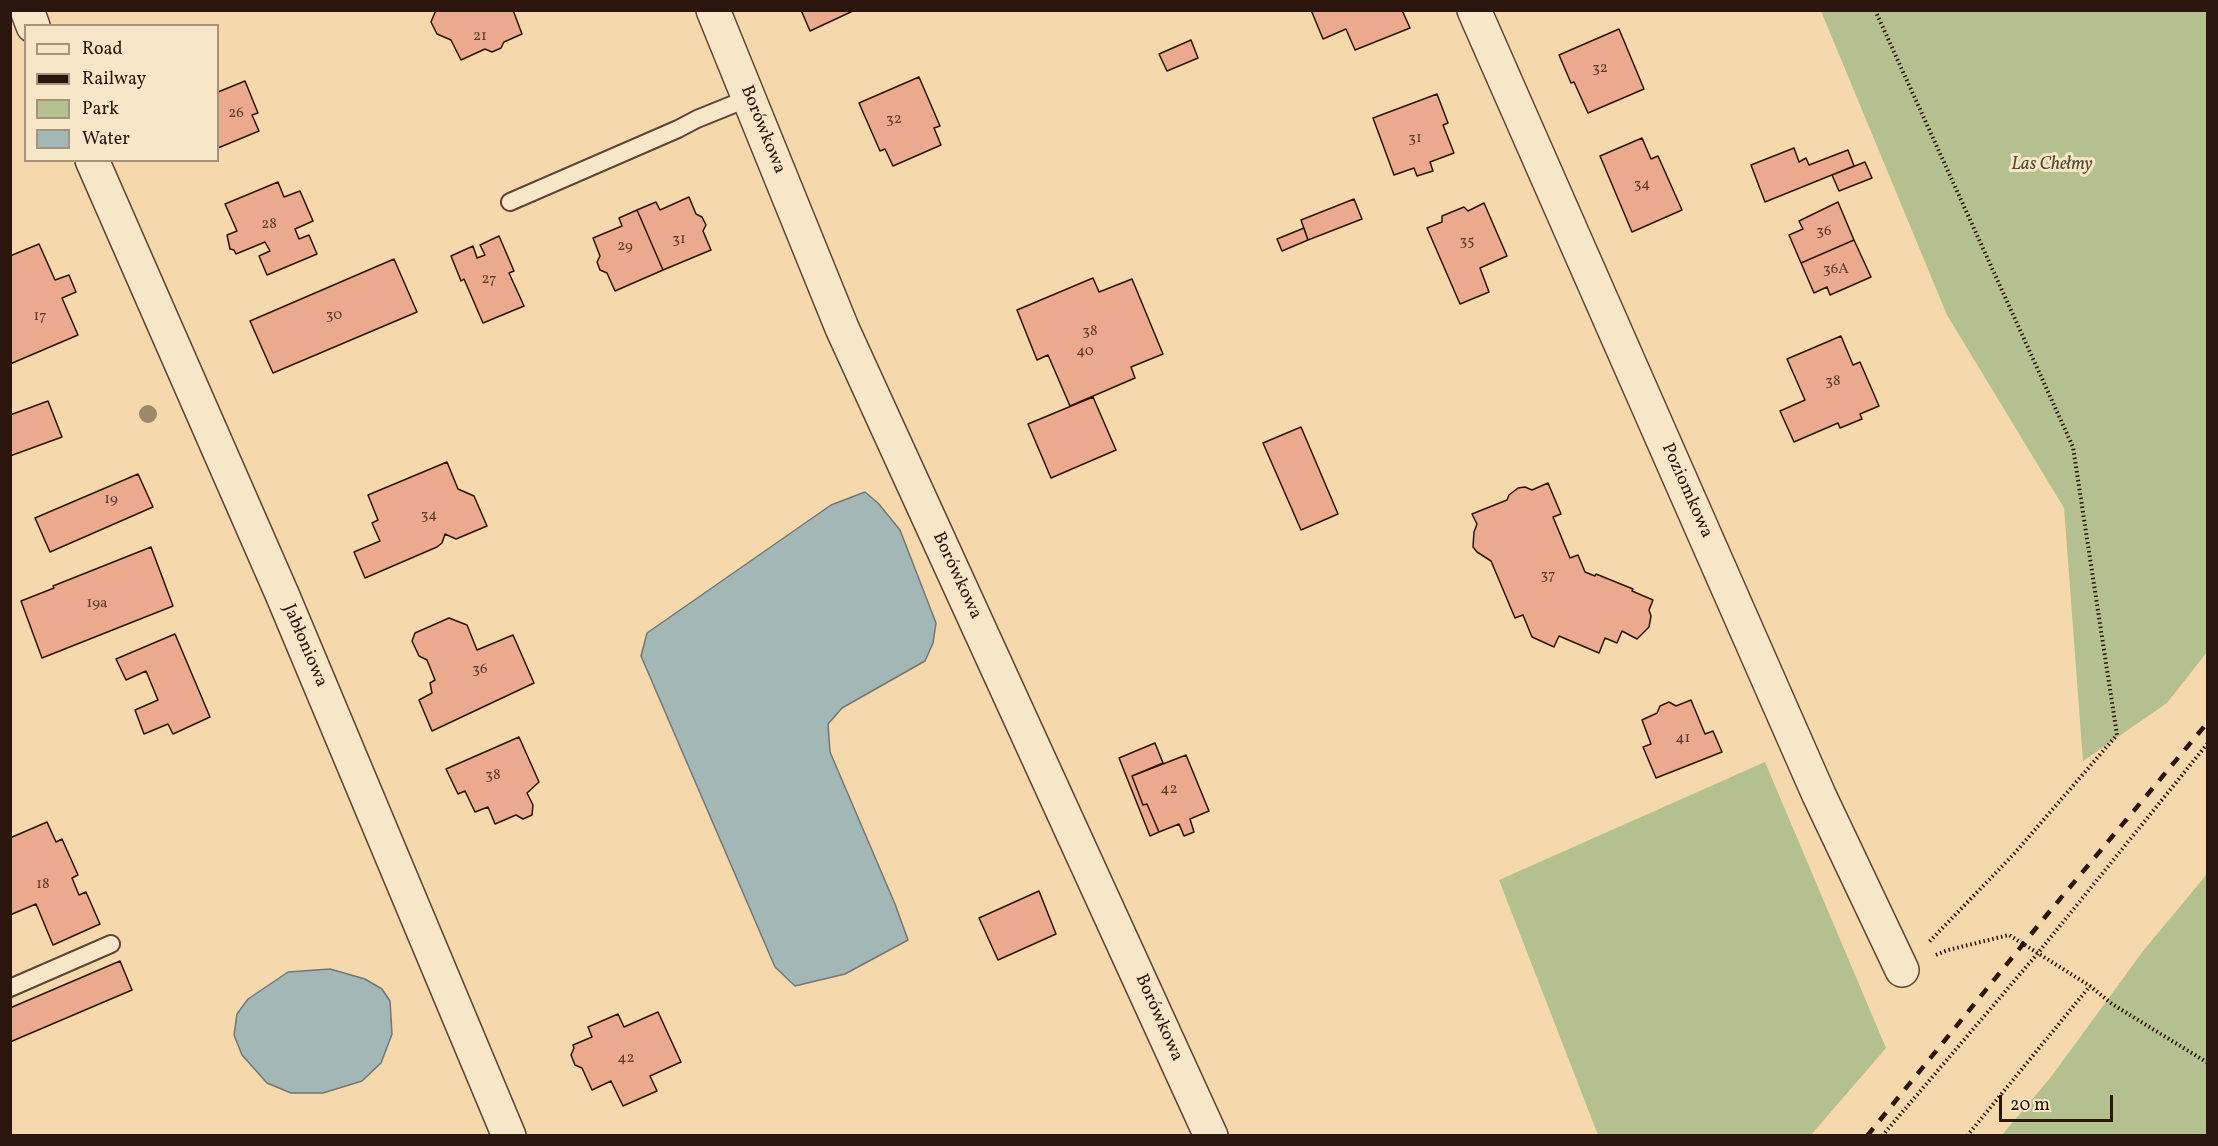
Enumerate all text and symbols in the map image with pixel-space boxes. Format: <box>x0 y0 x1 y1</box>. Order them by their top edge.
legend <box>24 24 219 162</box>
house number: 21 <box>473 28 487 46</box>
text: Road <box>82 37 123 62</box>
house number: 32 <box>1592 60 1608 78</box>
text: Railway <box>82 67 146 92</box>
street label: Borówkowa <box>734 83 790 177</box>
text: Park <box>82 97 119 122</box>
house number: 26 <box>228 105 244 123</box>
house number: 32 <box>886 111 902 129</box>
text: Water <box>82 127 130 152</box>
house number: 31 <box>1408 130 1422 148</box>
park label: Las Chełmy <box>2011 155 2093 177</box>
house number: 34 <box>1634 176 1650 194</box>
house number: 28 <box>261 216 277 234</box>
house number: 36 <box>1816 223 1832 241</box>
house number: 31 <box>672 231 686 249</box>
house number: 35 <box>1460 233 1474 251</box>
house number: 29 <box>617 238 633 256</box>
house number: 36A <box>1823 261 1849 279</box>
house number: 27 <box>482 271 496 289</box>
house number: 30 <box>326 307 342 325</box>
house number: 17 <box>33 308 47 326</box>
house number: 38 <box>1082 323 1098 341</box>
house number: 40 <box>1076 343 1094 361</box>
house number: 38 <box>1825 373 1841 391</box>
street label: Poziomkowa <box>1656 440 1716 542</box>
house number: 19 <box>104 491 118 509</box>
house number: 34 <box>421 507 437 525</box>
street label: Borówkowa <box>926 529 986 623</box>
house number: 37 <box>1541 567 1555 585</box>
house number: 19a <box>86 595 108 613</box>
street label: Jabłoniowa <box>277 601 331 691</box>
house number: 36 <box>472 661 488 679</box>
house number: 41 <box>1676 730 1690 748</box>
house number: 38 <box>485 767 501 785</box>
house number: 42 <box>1160 781 1178 799</box>
house number: 18 <box>36 876 50 894</box>
street label: Borówkowa <box>1129 971 1187 1065</box>
house number: 42 <box>617 1050 635 1068</box>
scale bar <box>2002 1083 2116 1121</box>
text: 20 m <box>2010 1093 2050 1118</box>

